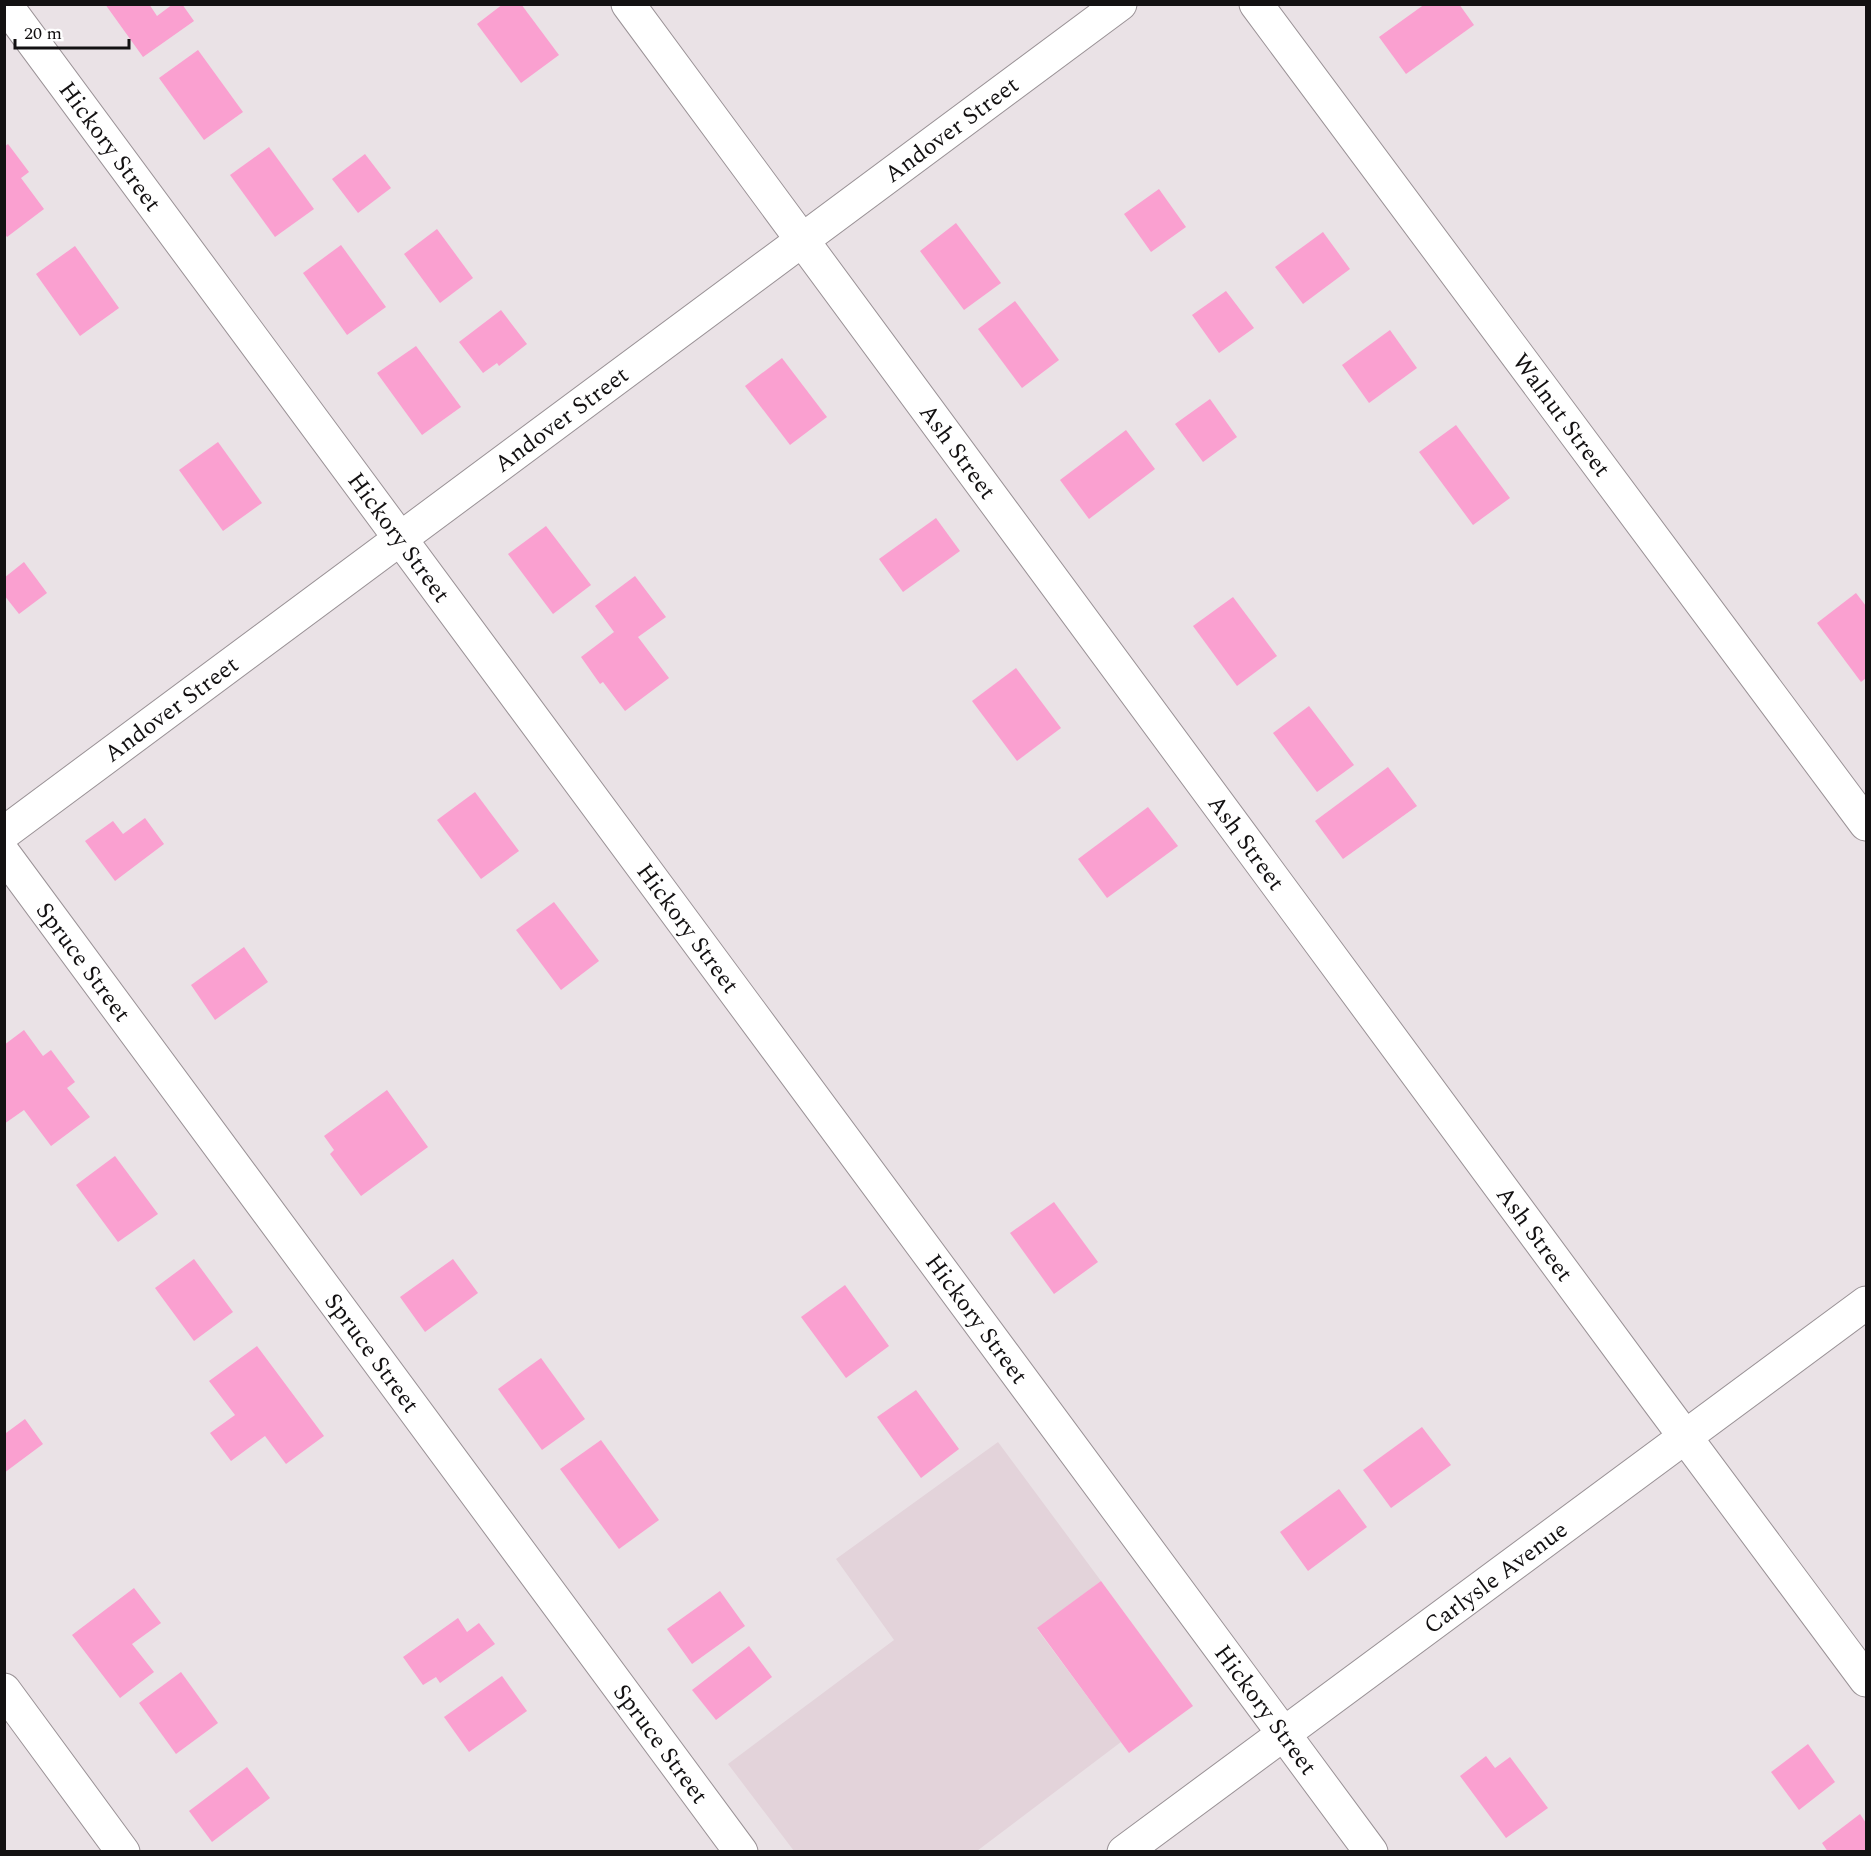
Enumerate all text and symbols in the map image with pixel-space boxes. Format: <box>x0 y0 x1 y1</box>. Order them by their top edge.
scale bar <box>15 12 129 50</box>
text: 20 m <box>24 20 62 47</box>
street label: Andover Street <box>877 68 1027 192</box>
street label: Hickory Street <box>49 74 170 220</box>
street label: Walnut Street <box>1503 346 1619 485</box>
street label: Andover Street <box>487 358 637 482</box>
street label: Ash Street <box>910 397 1005 507</box>
street label: Hickory Street <box>338 465 459 611</box>
street label: Andover Street <box>97 648 247 772</box>
street label: Ash Street <box>1198 788 1293 899</box>
street label: Hickory Street <box>627 856 748 1001</box>
street label: Spruce Street <box>26 895 139 1030</box>
street label: Ash Street <box>1487 1179 1582 1290</box>
street label: Hickory Street <box>916 1247 1036 1392</box>
street label: Spruce Street <box>315 1286 428 1421</box>
street label: Carlysle Avenue <box>1416 1512 1576 1644</box>
street label: Hickory Street <box>1205 1637 1325 1783</box>
street label: Spruce Street <box>604 1677 717 1812</box>

